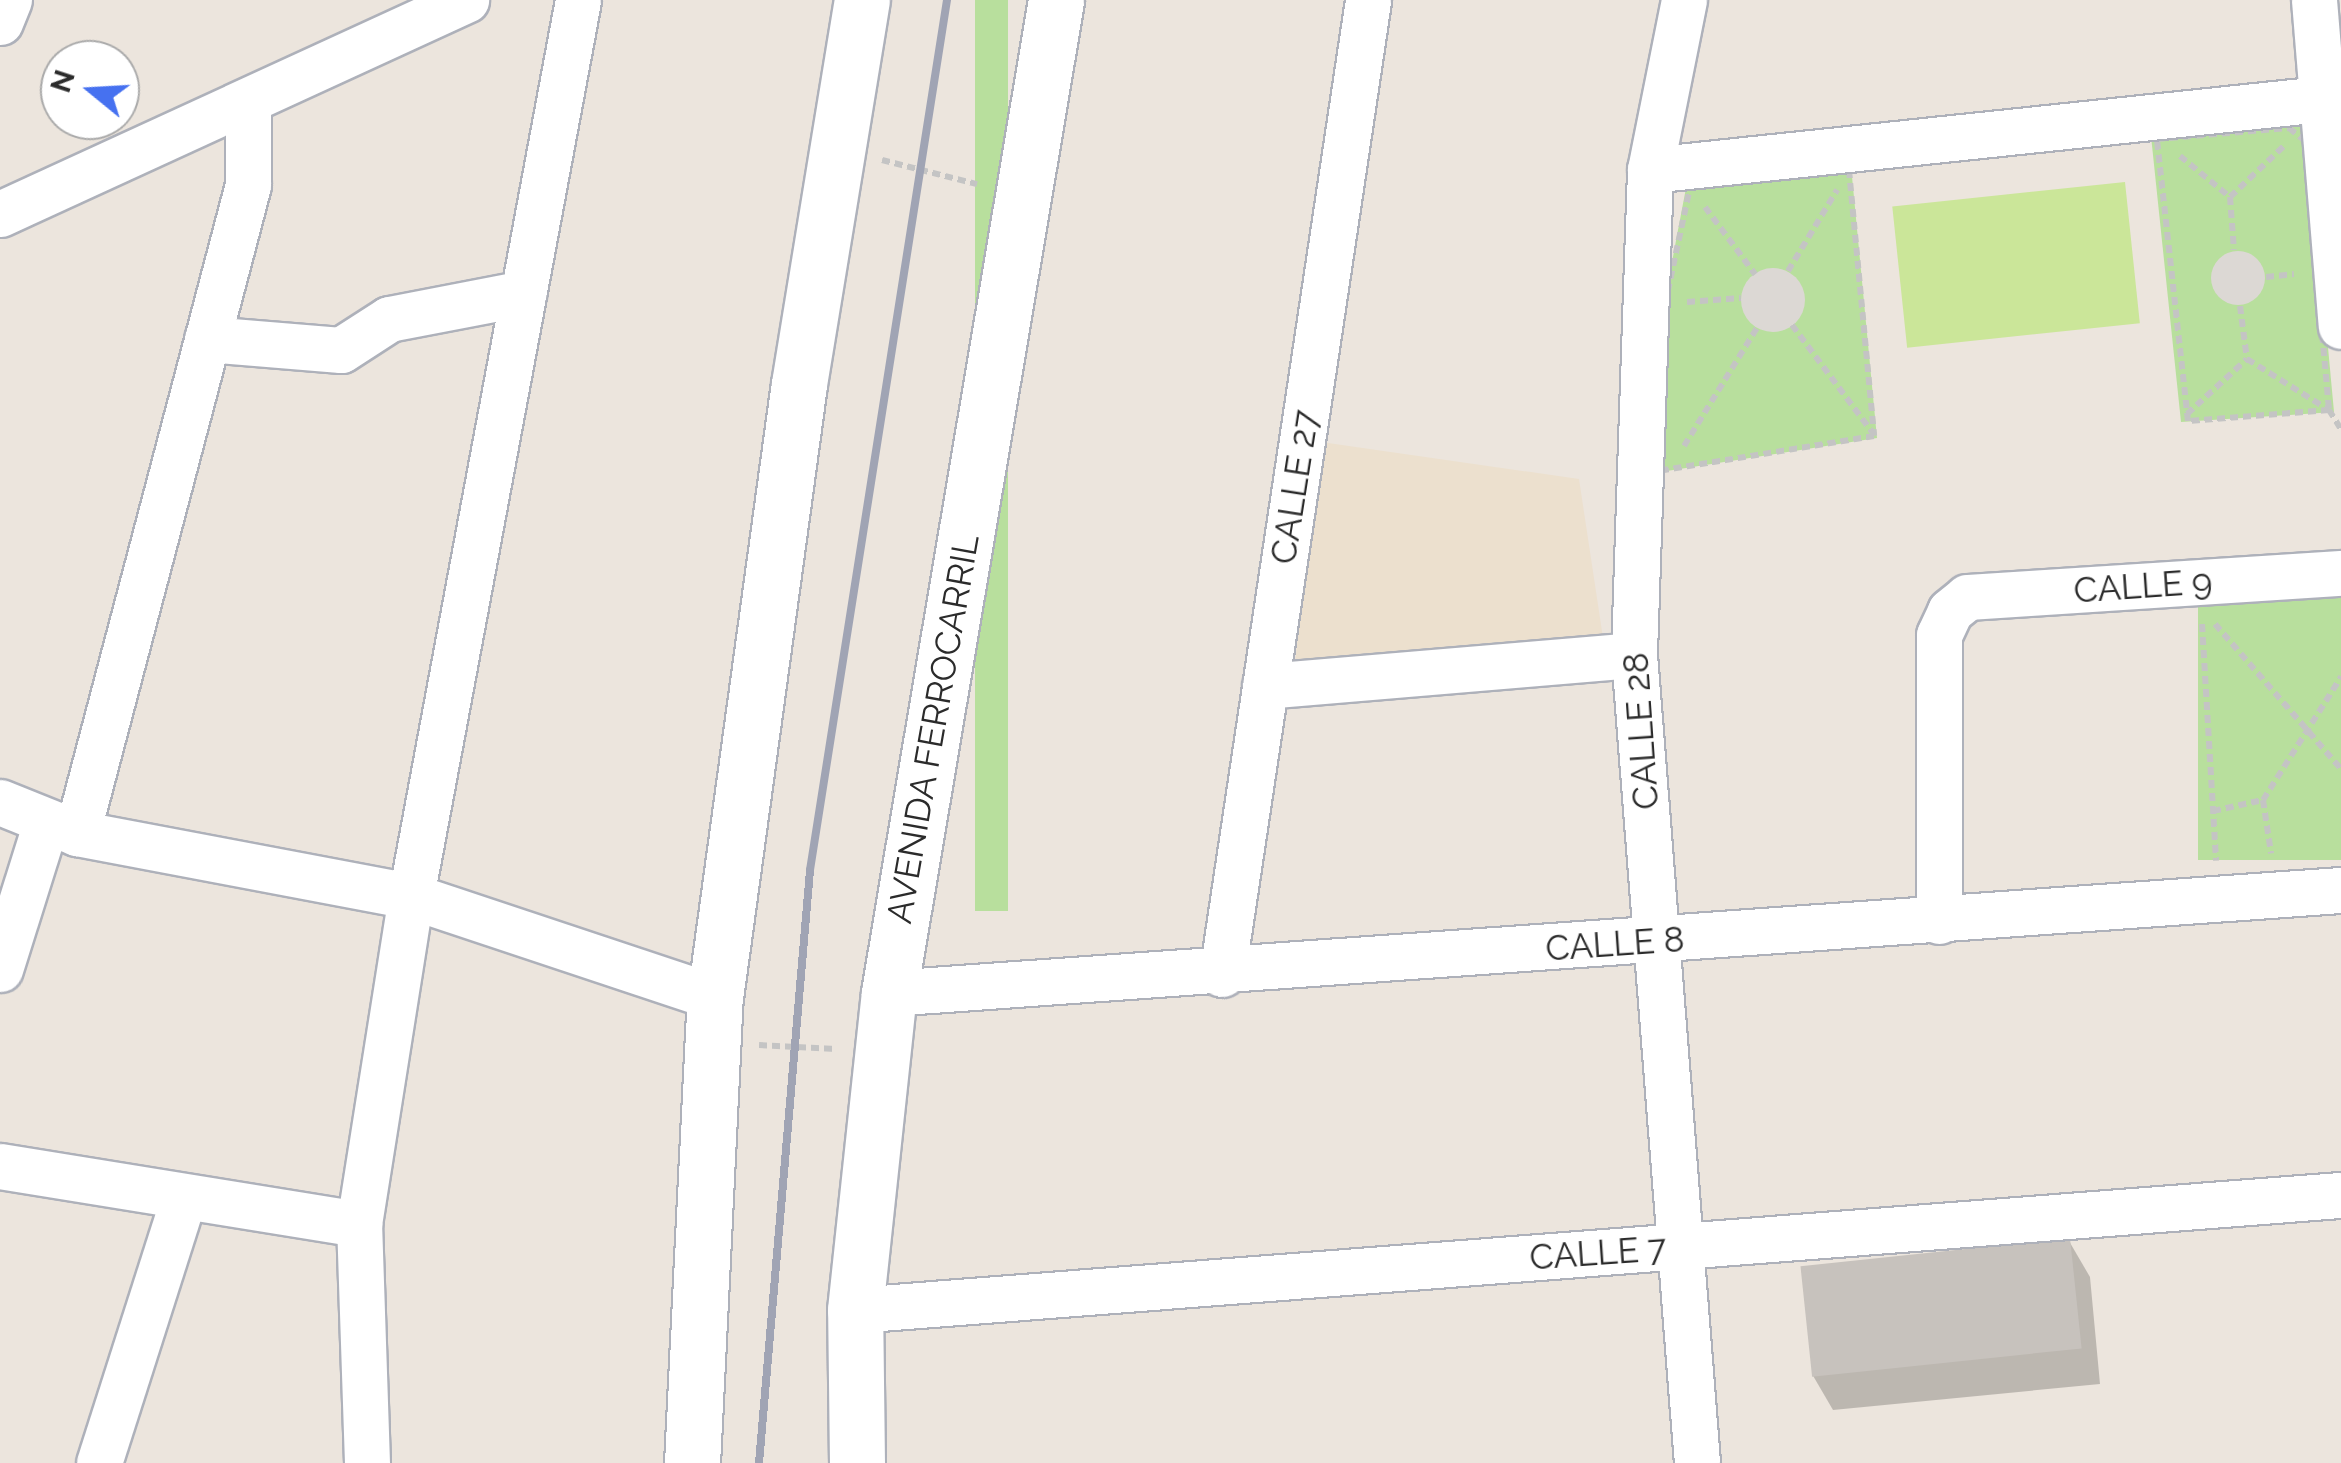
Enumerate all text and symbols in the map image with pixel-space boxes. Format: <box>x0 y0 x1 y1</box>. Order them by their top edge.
north arrow <box>40 40 140 140</box>
text: N <box>44 66 82 96</box>
street label: CALLE 27 <box>1262 407 1328 567</box>
street label: AVENIDA FERROCARRIL <box>878 531 988 927</box>
street label: CALLE 9 <box>2072 560 2214 612</box>
street label: CALLE 28 <box>1615 651 1667 811</box>
street label: CALLE 8 <box>1544 918 1686 970</box>
street label: CALLE 7 <box>1528 1227 1668 1279</box>

